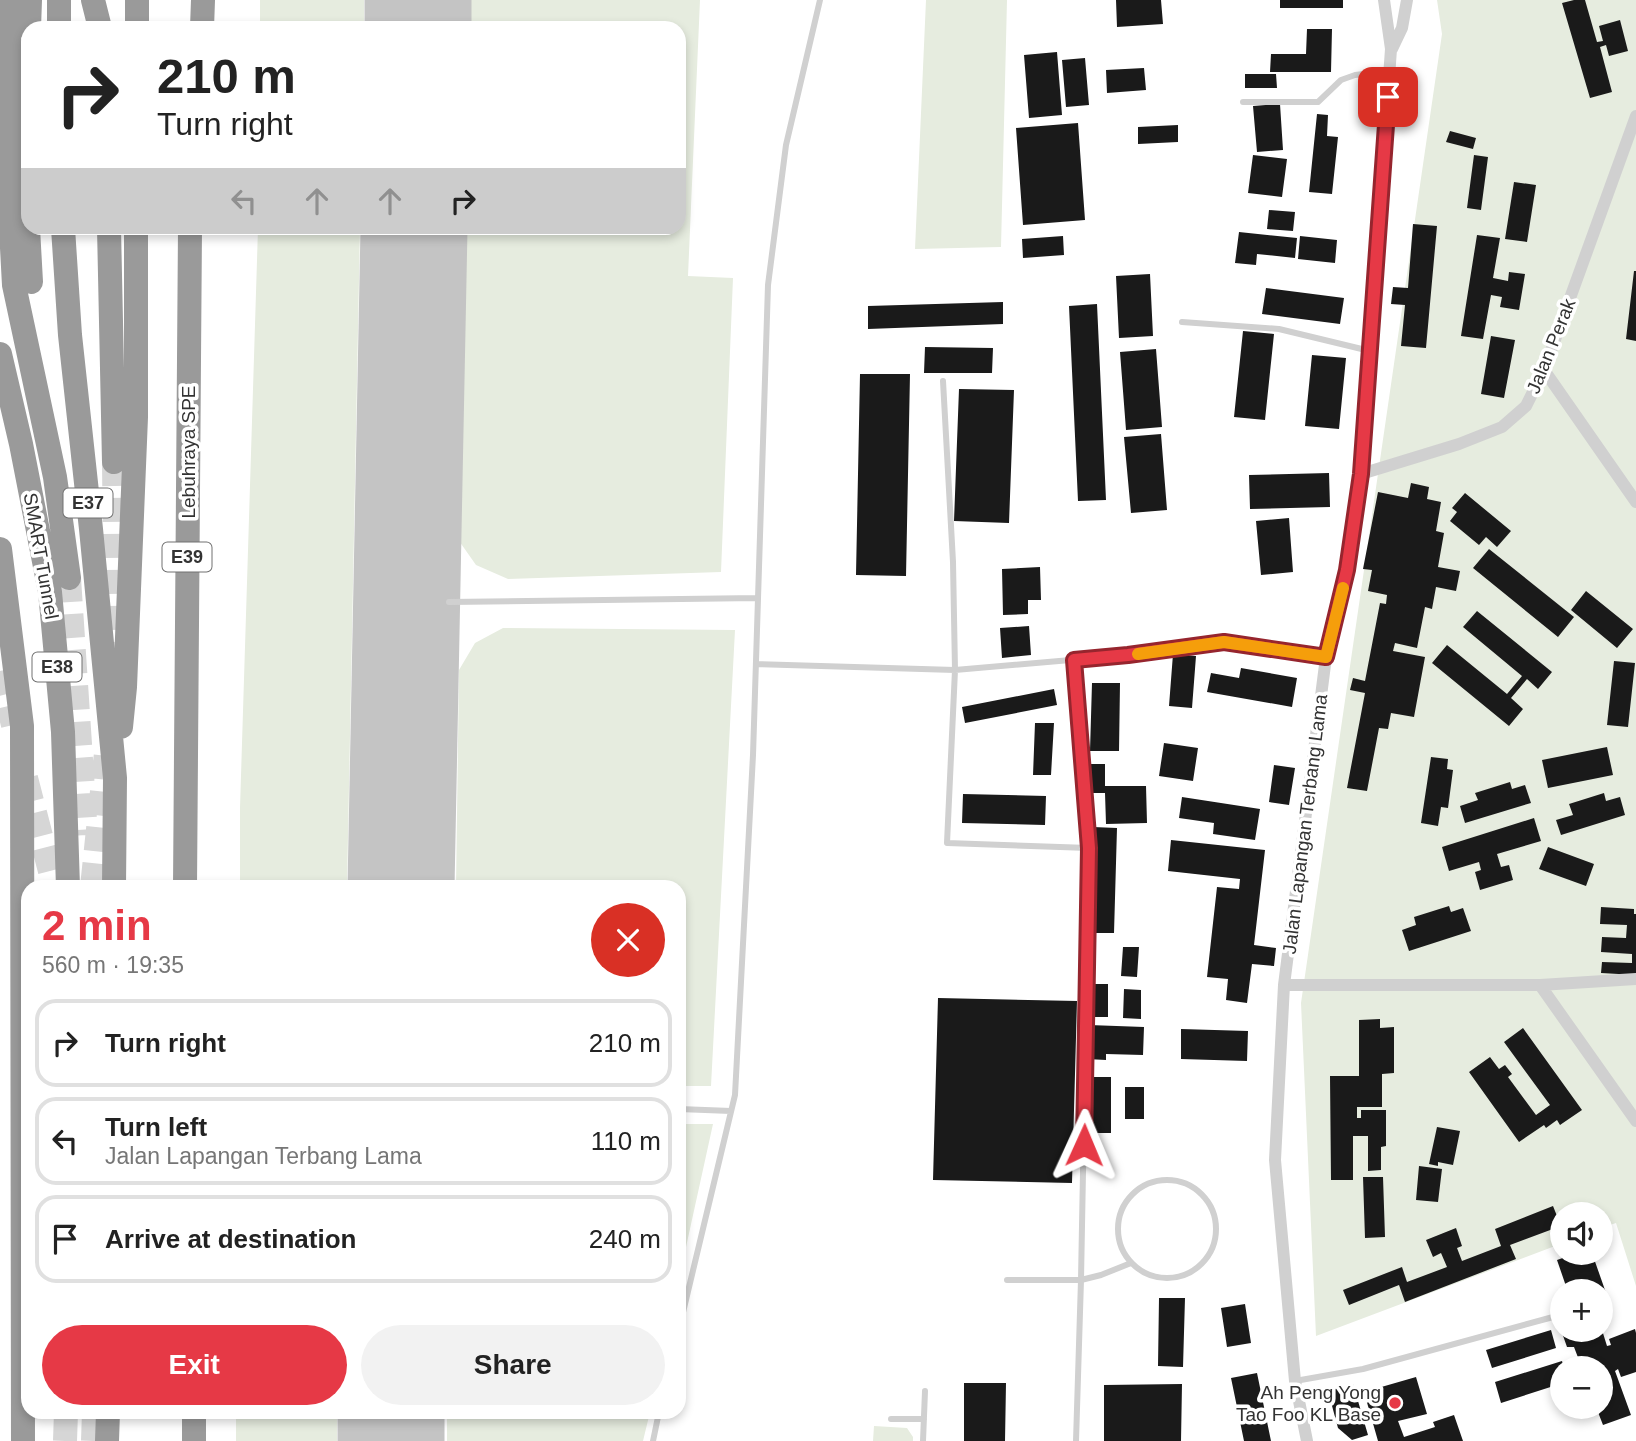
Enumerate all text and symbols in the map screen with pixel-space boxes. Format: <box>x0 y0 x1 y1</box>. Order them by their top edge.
icon: right <box>42 49 133 140</box>
text: 210 m <box>157 49 296 103</box>
pin <box>1358 67 1418 127</box>
icon: arrive <box>1369 78 1407 116</box>
text: Turn right <box>157 106 293 142</box>
icon: left <box>225 182 263 220</box>
icon: ahead <box>298 182 336 220</box>
icon: ahead <box>371 182 409 220</box>
icon: right <box>444 182 482 220</box>
street label: Jalan Perak <box>1522 295 1580 396</box>
street label: Lebuhraya SPE <box>178 385 199 519</box>
road number: E37 <box>64 489 112 518</box>
street label: SMART Tunnel <box>20 491 62 621</box>
road number: E39 <box>162 542 212 572</box>
road number: E38 <box>32 652 82 682</box>
street label: Jalan Lapangan Terbang Lama <box>1279 692 1331 955</box>
text: 2 min <box>42 902 152 949</box>
button: close <box>591 903 665 977</box>
text: 560 m · 19:35 <box>42 952 184 978</box>
icon: right <box>46 1024 84 1062</box>
text: Turn right <box>105 1028 226 1058</box>
text: 210 m <box>589 1028 661 1058</box>
position arrow <box>1047 1108 1121 1182</box>
text: Turn left <box>105 1112 207 1142</box>
icon: left <box>46 1122 84 1160</box>
text: 110 m <box>591 1126 661 1156</box>
text: Jalan Lapangan Terbang Lama <box>105 1143 422 1169</box>
map controls <box>1550 1202 1613 1419</box>
button: sound <box>1550 1202 1613 1265</box>
icon: arrive <box>46 1220 84 1258</box>
text: Arrive at destination <box>105 1224 356 1254</box>
text: 240 m <box>589 1224 661 1254</box>
button: + <box>1550 1279 1613 1342</box>
button: Exit <box>42 1325 347 1405</box>
button: Share <box>361 1325 665 1405</box>
button: − <box>1550 1356 1613 1419</box>
place label: Ah Peng Yong Tao Foo KL Base <box>1236 1382 1381 1425</box>
marker: Ah Peng Yong Tao Foo KL Base <box>1387 1395 1403 1411</box>

